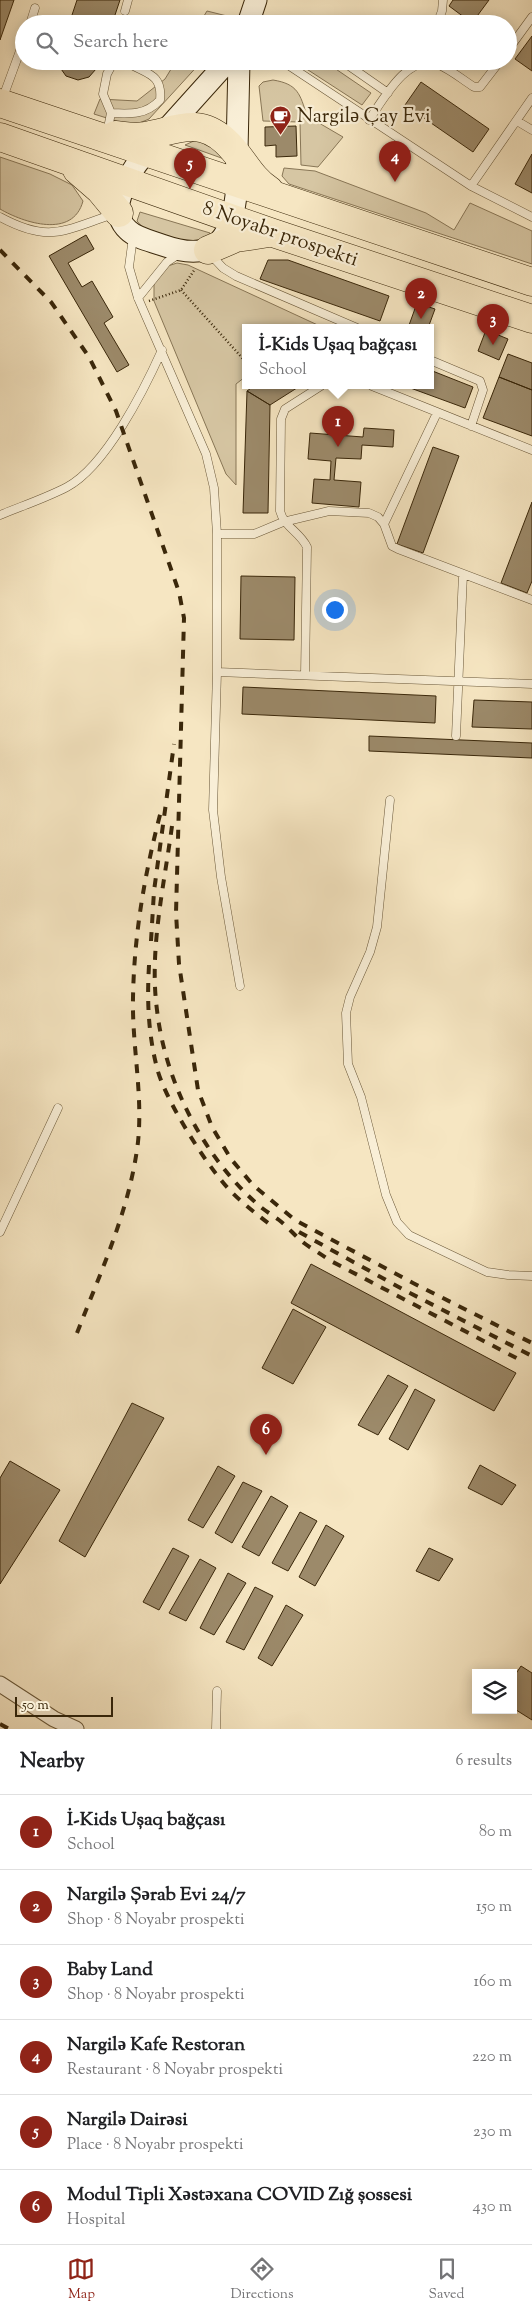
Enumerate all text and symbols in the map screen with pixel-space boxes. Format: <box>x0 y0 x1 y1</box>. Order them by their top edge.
search box <box>15 15 517 70</box>
icon: search <box>33 29 61 57</box>
text: Search here <box>73 29 168 56</box>
place label: Nargilə Çay Evi <box>297 103 431 132</box>
cafe icon: Nargilə Çay Evi <box>269 105 293 136</box>
pin: 4 <box>379 141 411 182</box>
pin: 5 <box>174 148 206 189</box>
street label: 8 Noyabr prospekti <box>198 195 362 275</box>
pin: 2 <box>405 278 437 319</box>
pin: 3 <box>477 304 509 345</box>
popup <box>242 324 434 389</box>
text: İ-Kids Uşaq bağçası <box>259 332 417 359</box>
text: School <box>259 359 307 382</box>
pin: 1 <box>322 406 354 447</box>
your location <box>322 597 348 623</box>
pin: 6 <box>250 1414 282 1455</box>
map controls <box>472 1669 517 1714</box>
button: layers <box>472 1669 517 1714</box>
scale bar <box>15 1694 112 1717</box>
text: 50 m <box>22 1696 49 1716</box>
text: Nearby <box>20 1747 85 1777</box>
text: 6 results <box>456 1750 512 1773</box>
text: İ-Kids Uşaq bağçası <box>67 1807 225 1834</box>
text: 1 <box>33 1821 39 1844</box>
text: 80 m <box>479 1821 512 1844</box>
text: School <box>67 1834 115 1857</box>
text: Nargilə Şərab Evi 24/7 <box>67 1882 245 1909</box>
text: 2 <box>32 1896 40 1919</box>
text: 150 m <box>476 1896 512 1919</box>
text: Shop · 8 Noyabr prospekti <box>67 1909 244 1932</box>
text: Baby Land <box>67 1957 153 1984</box>
text: 3 <box>33 1971 39 1994</box>
text: 160 m <box>474 1971 512 1994</box>
text: Shop · 8 Noyabr prospekti <box>67 1984 244 2007</box>
text: Nargilə Kafe Restoran <box>67 2032 245 2059</box>
text: 4 <box>32 2046 40 2069</box>
text: 220 m <box>472 2046 512 2069</box>
text: Restaurant · 8 Noyabr prospekti <box>67 2059 283 2082</box>
text: Nargilə Dairəsi <box>67 2107 188 2134</box>
text: 5 <box>33 2121 39 2144</box>
text: 230 m <box>473 2121 512 2144</box>
text: Place · 8 Noyabr prospekti <box>67 2134 244 2157</box>
text: Modul Tipli Xəstəxana COVID Zığ şossesi <box>67 2182 412 2209</box>
text: 6 <box>32 2196 40 2219</box>
text: 430 m <box>473 2196 512 2219</box>
text: Hospital <box>67 2209 125 2232</box>
tab: Map <box>67 2255 95 2305</box>
tab: Directions <box>230 2255 294 2305</box>
tab: Saved <box>429 2255 464 2305</box>

